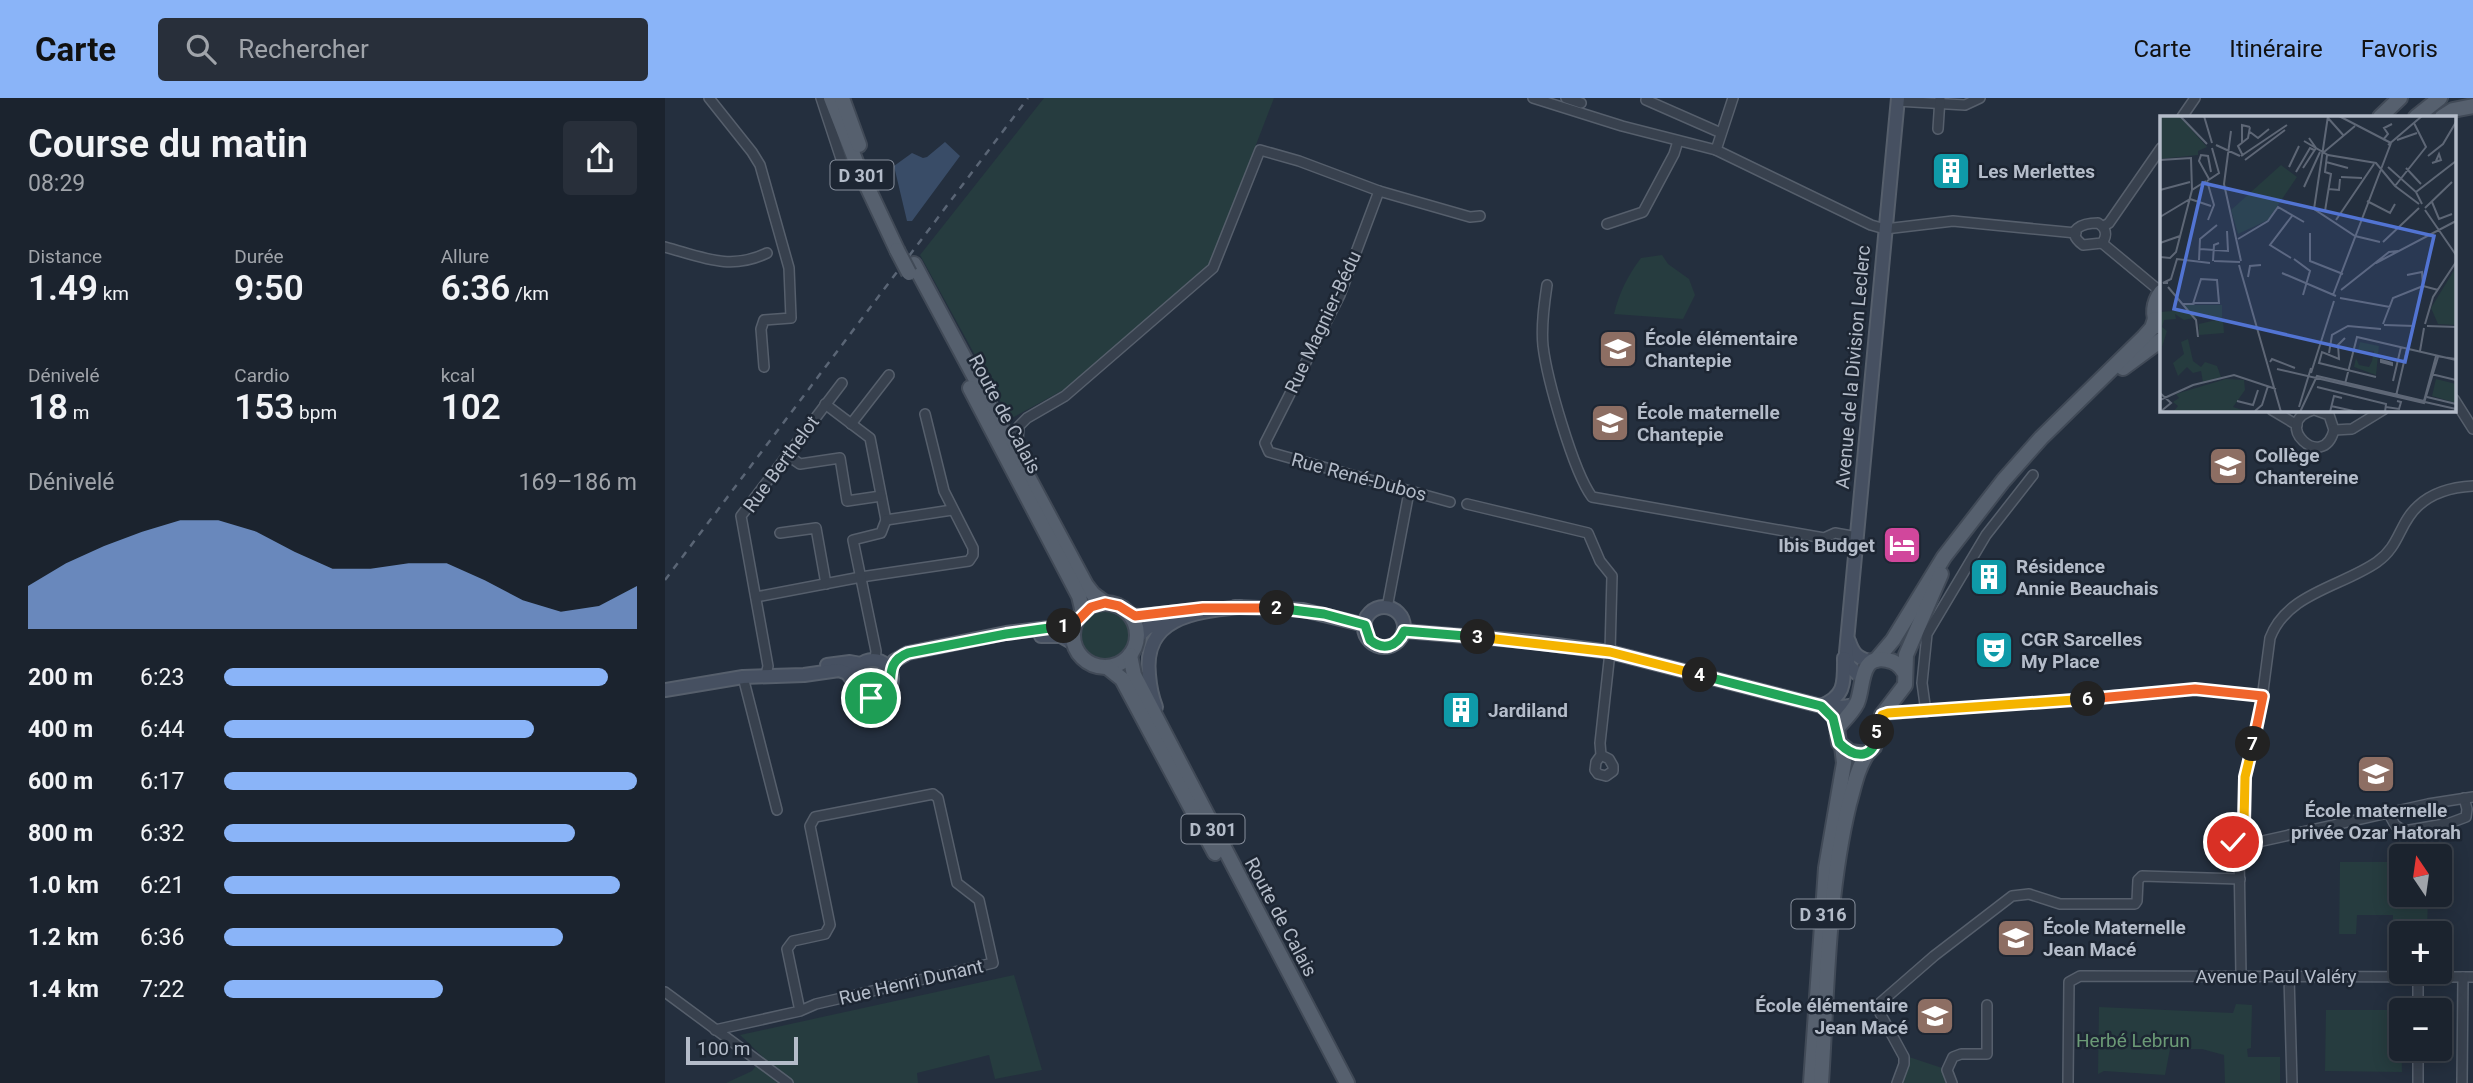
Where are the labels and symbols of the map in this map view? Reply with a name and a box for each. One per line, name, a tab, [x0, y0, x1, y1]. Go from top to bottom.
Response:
inset map	[2160, 116, 2455, 411]
building icon: Les Merlettes	[1930, 150, 1972, 192]
road number: D 301	[831, 160, 893, 190]
place label: Les Merlettes	[1978, 160, 2095, 183]
street label: Avenue de la Division Leclerc	[1831, 244, 1875, 490]
street label: Rue Magnier-Bédu	[1280, 247, 1366, 397]
place label: École élémentaire Chantepie	[1645, 327, 1798, 372]
school or university icon: École élémentaire Chantepie	[1597, 328, 1639, 370]
street label: Route de Calais	[964, 350, 1046, 478]
place label: École maternelle Chantepie	[1637, 401, 1780, 446]
school or university icon: École maternelle Chantepie	[1589, 402, 1631, 444]
street label: Rue Berthelot	[738, 411, 824, 517]
place label: Collège Chantereine	[2255, 444, 2359, 489]
school or university icon: Collège Chantereine	[2207, 445, 2249, 487]
street label: Rue René-Dubos	[1289, 448, 1429, 506]
hotel icon: Ibis Budget	[1881, 524, 1923, 566]
place label: Ibis Budget	[1778, 534, 1876, 557]
place label: Résidence Annie Beauchais	[2016, 555, 2159, 600]
building icon: Résidence Annie Beauchais	[1968, 556, 2010, 598]
pin: 2	[1259, 590, 1295, 626]
pin: 1	[1047, 608, 1081, 644]
pin: 3	[1461, 620, 1495, 654]
place label: CGR Sarcelles My Place	[2021, 628, 2142, 673]
theatre icon: CGR Sarcelles My Place	[1973, 629, 2015, 671]
pin: 4	[1683, 658, 1717, 692]
pin	[841, 668, 901, 728]
pin: 6	[2071, 682, 2105, 716]
building icon: Jardiland	[1440, 689, 1482, 731]
place label: Jardiland	[1488, 699, 1568, 722]
pin: 5	[1859, 714, 1895, 750]
pin: 7	[2235, 726, 2271, 762]
school or university icon: École maternelle privée Ozar Hatorah	[2355, 753, 2397, 795]
place label: École maternelle privée Ozar Hatorah	[2291, 799, 2461, 844]
pin	[2203, 812, 2263, 872]
road number: D 301	[1181, 814, 1245, 844]
north arrow	[2389, 844, 2452, 906]
street label: Route de Calais	[1240, 853, 1322, 981]
road number: D 316	[1791, 900, 1855, 928]
place label: École Maternelle Jean Macé	[2043, 916, 2186, 961]
school or university icon: École Maternelle Jean Macé	[1995, 917, 2037, 959]
street label: Rue Henri Dunant	[837, 954, 985, 1010]
street label: Avenue Paul Valéry	[2195, 965, 2357, 988]
place label: École élémentaire Jean Macé	[1755, 994, 1908, 1039]
school or university icon: École élémentaire Jean Macé	[1914, 995, 1956, 1037]
park label: Herbé Lebrun	[2076, 1029, 2190, 1052]
scale bar	[686, 1034, 798, 1066]

